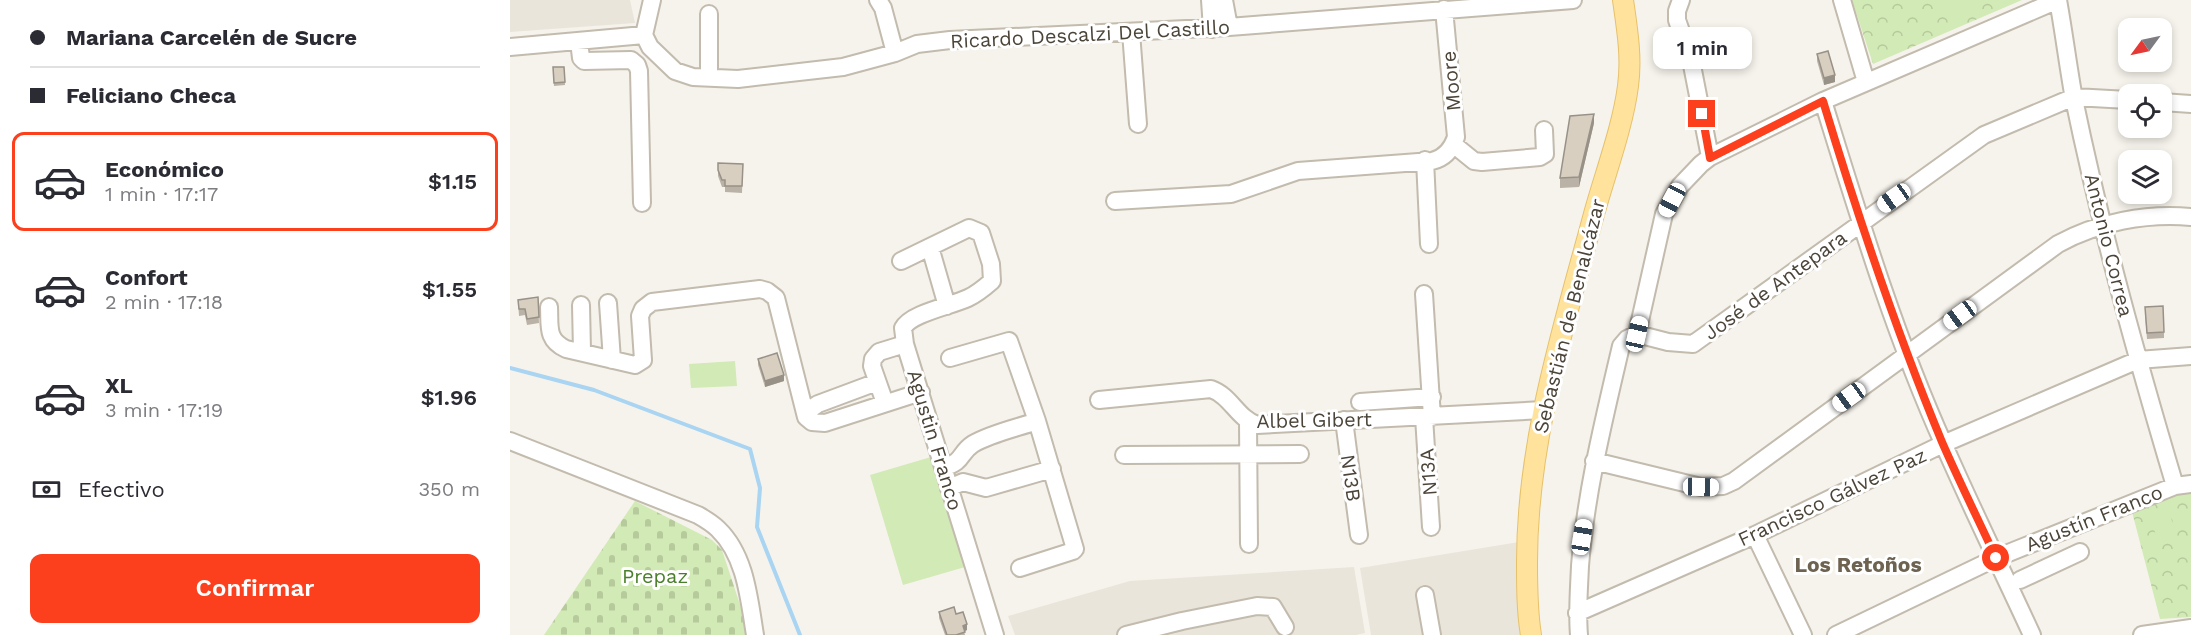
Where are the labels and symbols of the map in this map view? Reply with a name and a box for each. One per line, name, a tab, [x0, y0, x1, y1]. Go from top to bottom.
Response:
street label: Ricardo Descalzi Del Castillo	[950, 15, 1230, 53]
north arrow	[2118, 18, 2172, 72]
callout: 1 min	[1652, 27, 1752, 69]
street label: Moore	[1436, 50, 1466, 112]
route end	[1688, 100, 1715, 127]
street label: Antonio Correa	[2080, 171, 2138, 319]
car	[1656, 180, 1688, 220]
car	[1874, 180, 1914, 216]
street label: Sebastián de Benalcázar	[1528, 196, 1610, 436]
street label: José de Antepara	[1699, 225, 1851, 345]
car	[1940, 297, 1980, 333]
car	[1624, 314, 1650, 354]
street label: Agustin Franco	[902, 367, 968, 513]
car	[1829, 379, 1869, 415]
street label: Albel Gibert	[1256, 407, 1373, 433]
street label: Francisco Gálvez Paz	[1734, 443, 1930, 551]
street label: N13A	[1414, 448, 1442, 496]
street label: N13B	[1336, 453, 1366, 503]
car	[1683, 478, 1719, 496]
street label: Agustín Franco	[2022, 480, 2166, 556]
car	[1570, 518, 1594, 556]
route start	[1982, 544, 2009, 571]
district label: Los Retoños	[1794, 552, 1922, 577]
park label: Prepaz	[622, 564, 688, 588]

